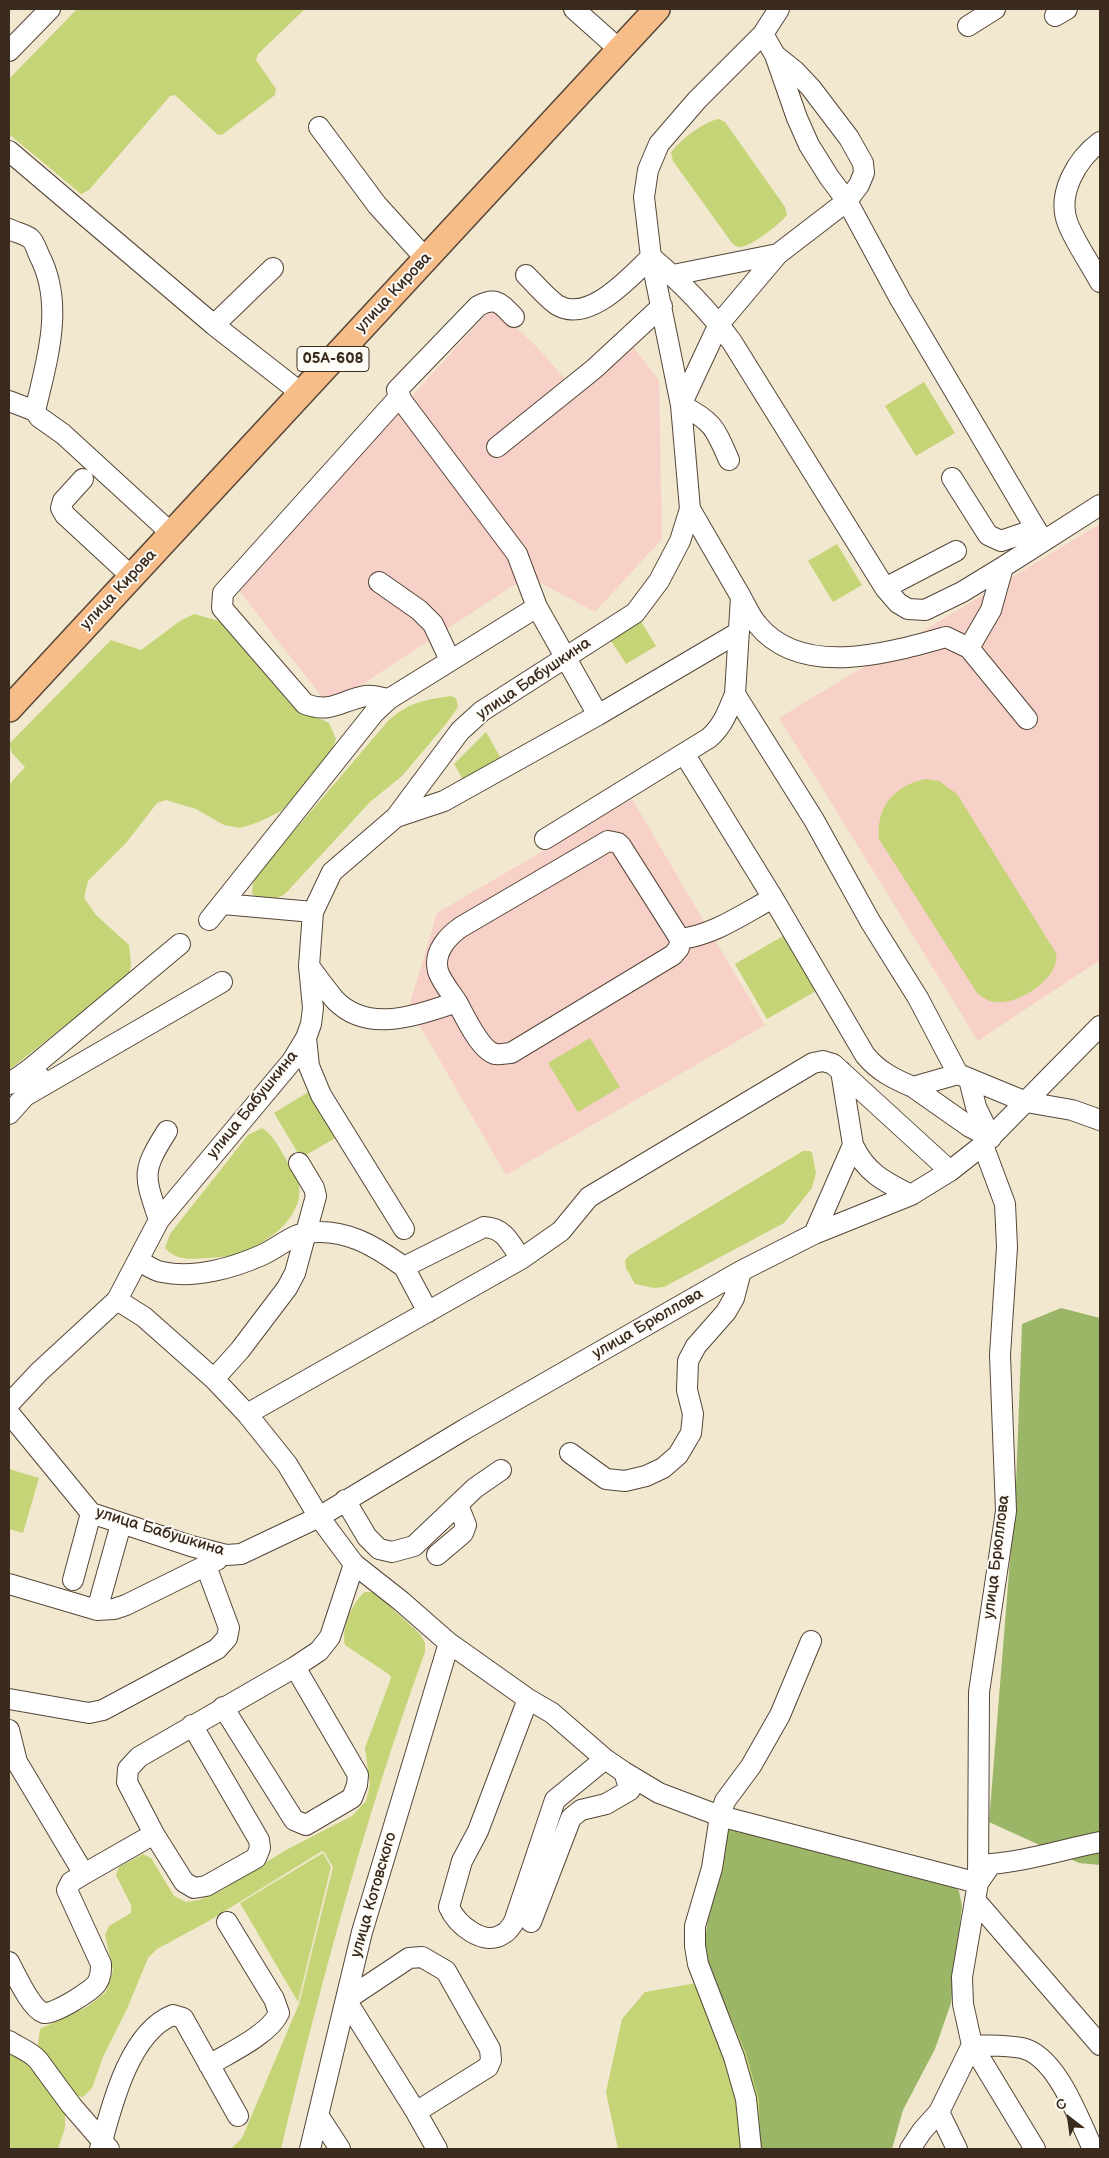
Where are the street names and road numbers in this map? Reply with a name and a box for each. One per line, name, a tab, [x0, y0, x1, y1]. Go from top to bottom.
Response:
street label: улица Кирова	[352, 249, 436, 337]
road number: 05А-608	[297, 346, 369, 372]
street label: улица Кирова	[77, 546, 161, 634]
street label: улица Бабушкина	[473, 634, 595, 724]
street label: улица Бабушкина	[204, 1047, 302, 1163]
street label: улица Брюллова	[589, 1284, 707, 1364]
street label: улица Брюллова	[980, 1494, 1014, 1620]
street label: улица Бабушкина	[93, 1503, 227, 1561]
street label: улица Котовского	[347, 1830, 401, 1960]

